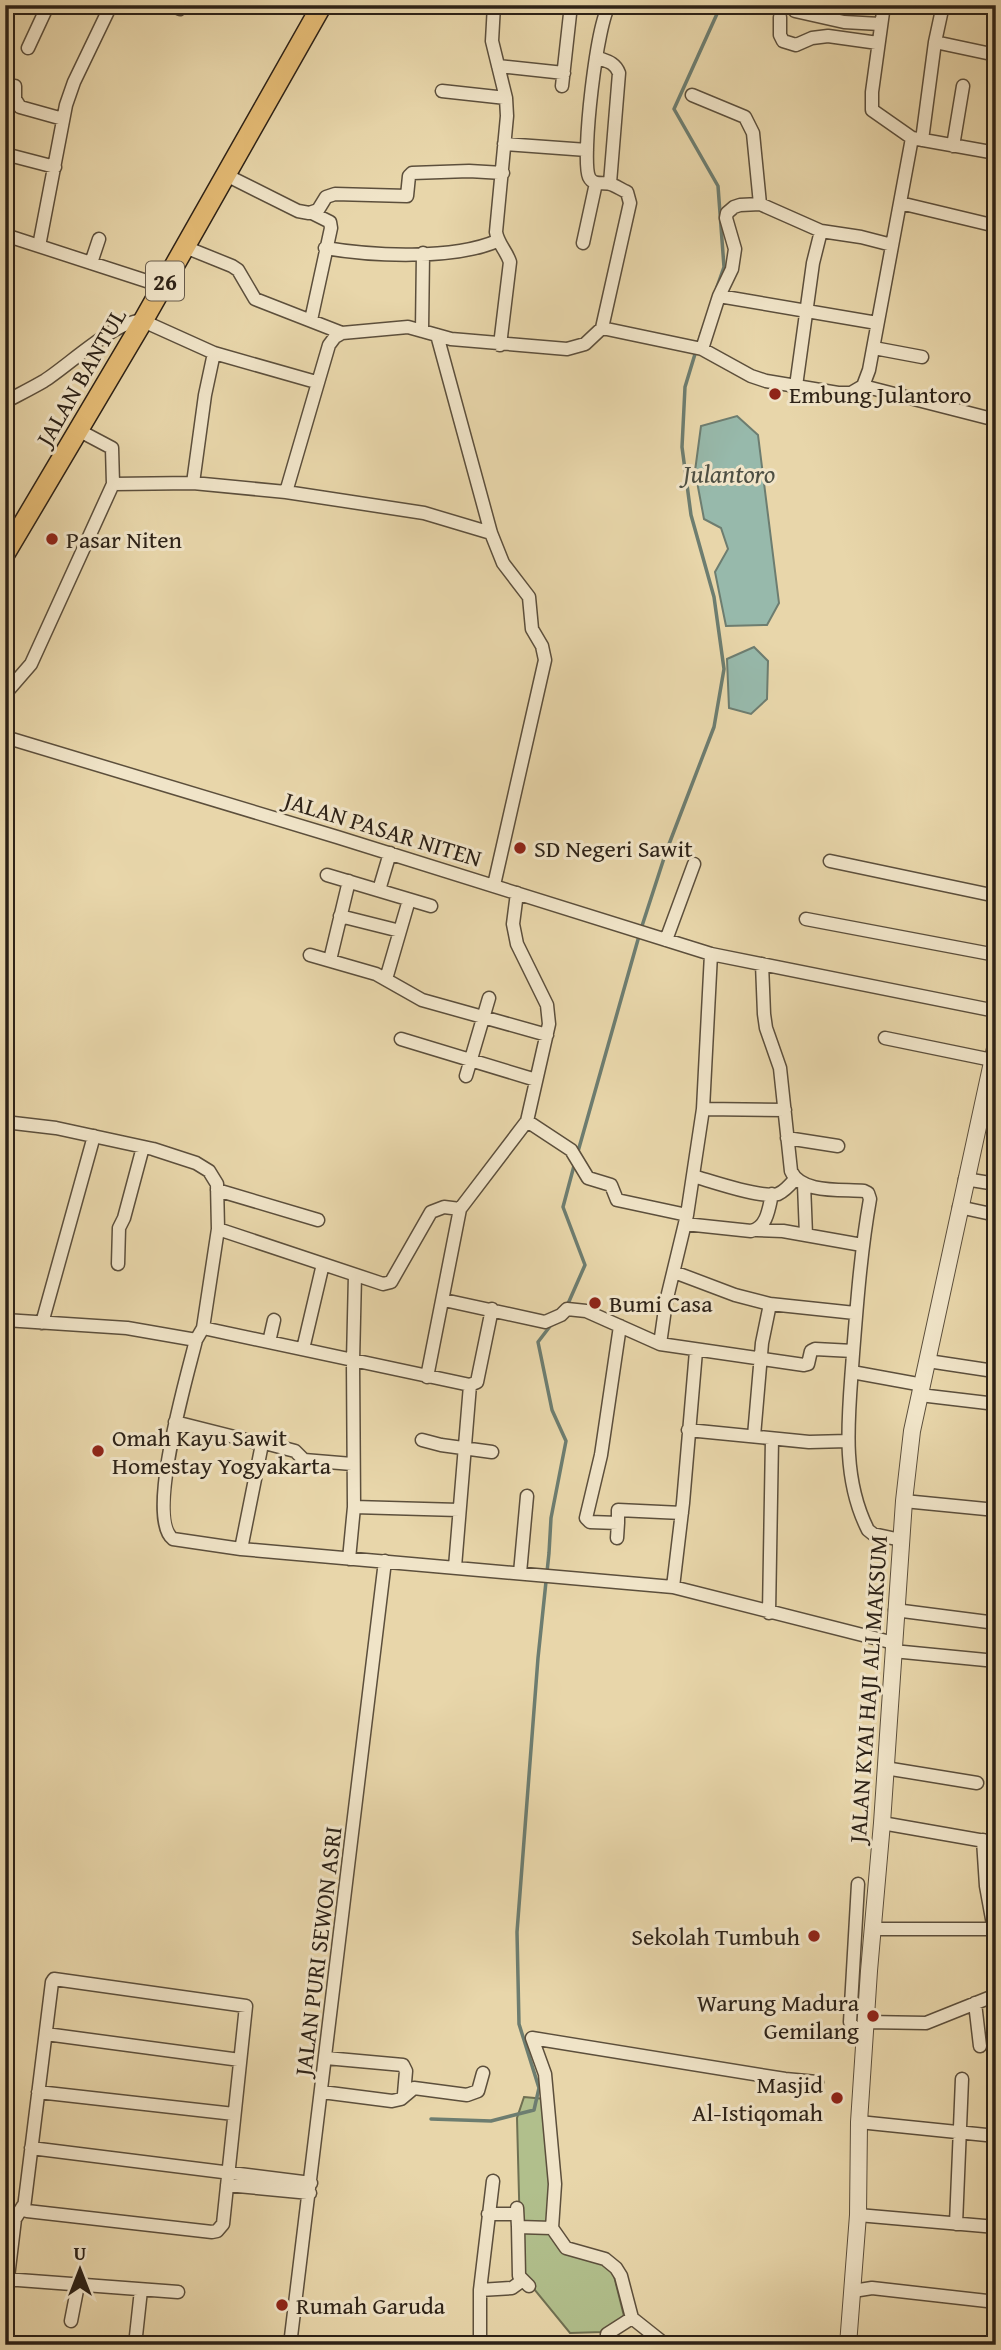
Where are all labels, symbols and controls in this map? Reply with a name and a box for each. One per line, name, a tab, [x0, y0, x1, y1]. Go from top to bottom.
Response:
road number: 26	[146, 262, 184, 300]
street label: JALAN BANTUL	[26, 301, 135, 455]
place label: Embung Julantoro	[789, 377, 971, 412]
marker: Embung Julantoro	[767, 386, 783, 402]
water label: Julantoro	[679, 454, 775, 493]
place label: Pasar Niten	[66, 522, 182, 557]
marker: Pasar Niten	[44, 531, 60, 547]
street label: JALAN PASAR NITEN	[277, 781, 486, 876]
place label: SD Negeri Sawit	[534, 831, 693, 866]
marker: SD Negeri Sawit	[512, 840, 528, 856]
place label: Bumi Casa	[609, 1286, 713, 1321]
marker: Bumi Casa	[587, 1295, 603, 1311]
place label: Omah Kayu Sawit Homestay Yogyakarta	[112, 1420, 332, 1483]
marker: Omah Kayu Sawit Homestay Yogyakarta	[90, 1443, 106, 1459]
street label: JALAN KYAI HAJI ALI MAKSUM	[840, 1534, 896, 1847]
street label: JALAN PURI SEWON ASRI	[285, 1824, 351, 2081]
place label: Sekolah Tumbuh	[631, 1919, 801, 1954]
marker: Sekolah Tumbuh	[806, 1928, 822, 1944]
place label: Warung Madura Gemilang	[697, 1985, 860, 2048]
marker: Warung Madura Gemilang	[865, 2008, 881, 2024]
place label: Masjid Al-Istiqomah	[692, 2067, 824, 2130]
marker: Masjid Al-Istiqomah	[829, 2090, 845, 2106]
north arrow	[46, 2234, 116, 2304]
text: U	[74, 2239, 87, 2267]
place label: Rumah Garuda	[296, 2288, 446, 2323]
marker: Rumah Garuda	[274, 2297, 290, 2313]

